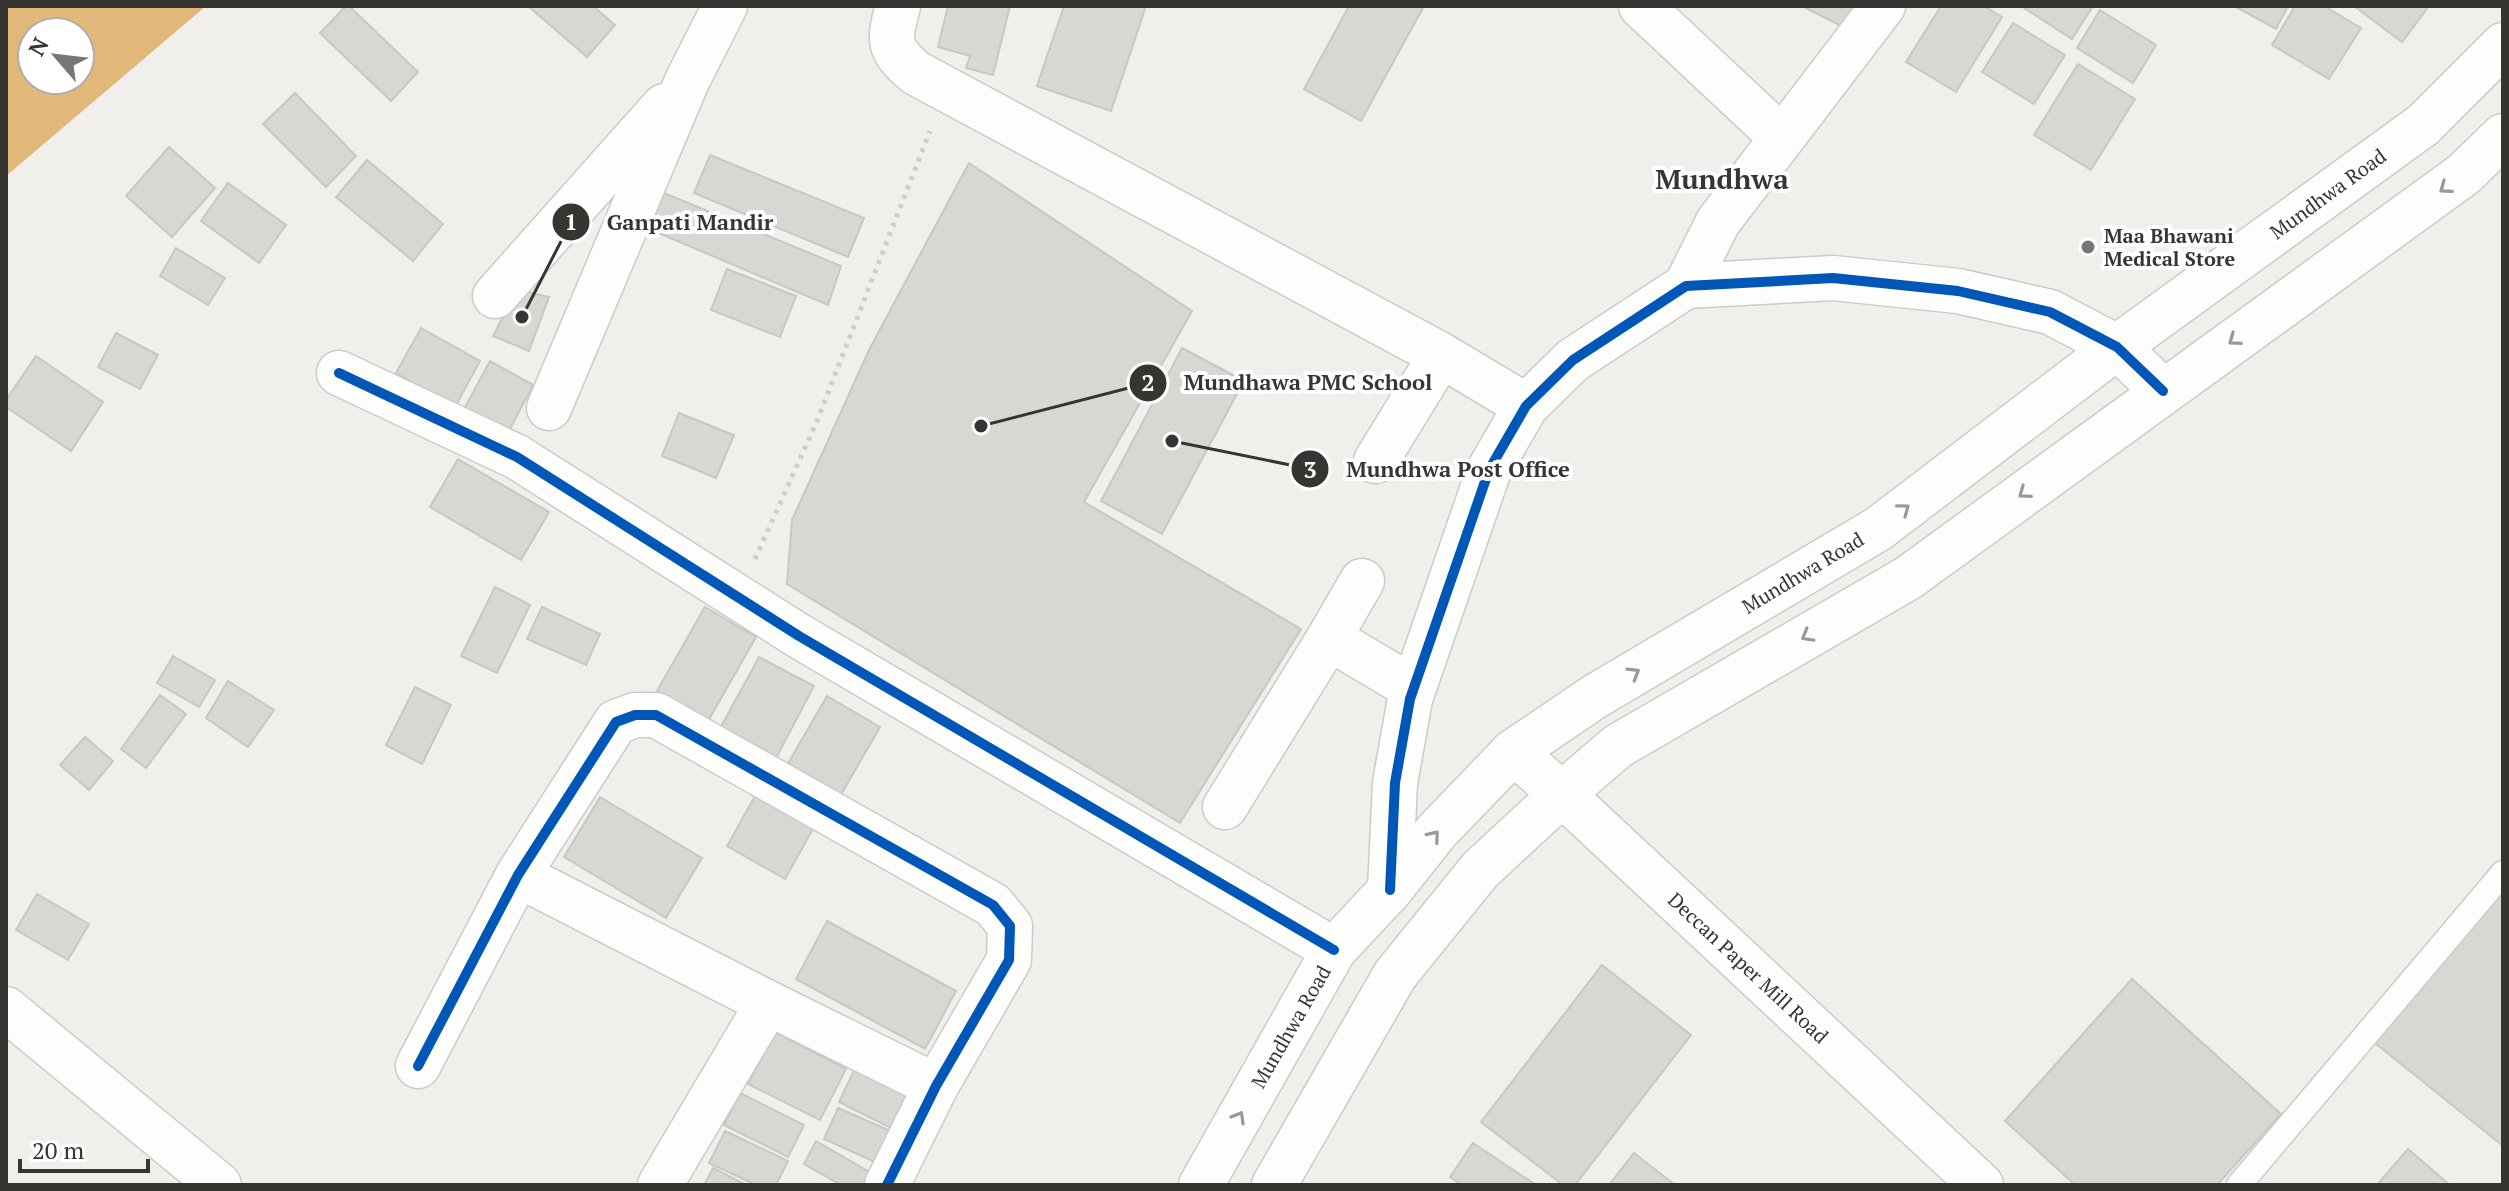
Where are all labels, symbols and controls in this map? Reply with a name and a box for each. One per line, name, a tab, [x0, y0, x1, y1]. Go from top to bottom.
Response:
north arrow	[16, 16, 96, 96]
text: N	[21, 32, 55, 61]
street label: Mundhwa Road	[2264, 142, 2391, 245]
district label: Mundhwa	[1655, 160, 1789, 197]
one-way arrow	[2439, 178, 2454, 193]
callout: Ganpati Mandir	[551, 199, 789, 245]
text: 1	[564, 205, 578, 237]
text: Ganpati Mandir	[607, 207, 774, 236]
place label: Maa Bhawani Medical Store	[2104, 222, 2235, 272]
marker: Maa Bhawani Medical Store	[2079, 238, 2097, 256]
one-way arrow	[2228, 330, 2243, 345]
callout: Mundhawa PMC School	[1128, 360, 1449, 406]
text: 2	[1141, 366, 1155, 398]
text: Mundhawa PMC School	[1184, 367, 1432, 396]
callout: Mundhwa Post Office	[1290, 446, 1586, 492]
text: 3	[1303, 453, 1317, 485]
text: Mundhwa Post Office	[1346, 454, 1570, 483]
one-way arrow	[2018, 483, 2033, 498]
one-way arrow	[1895, 504, 1910, 518]
street label: Mundhwa Road	[1737, 526, 1869, 620]
one-way arrow	[1802, 626, 1816, 642]
one-way arrow	[1625, 668, 1640, 683]
one-way arrow	[1424, 830, 1439, 845]
street label: Deccan Paper Mill Road	[1662, 886, 1834, 1049]
street label: Mundhwa Road	[1244, 960, 1337, 1093]
one-way arrow	[1229, 1111, 1245, 1126]
scale bar	[20, 1123, 148, 1173]
text: 20 m	[32, 1134, 84, 1166]

